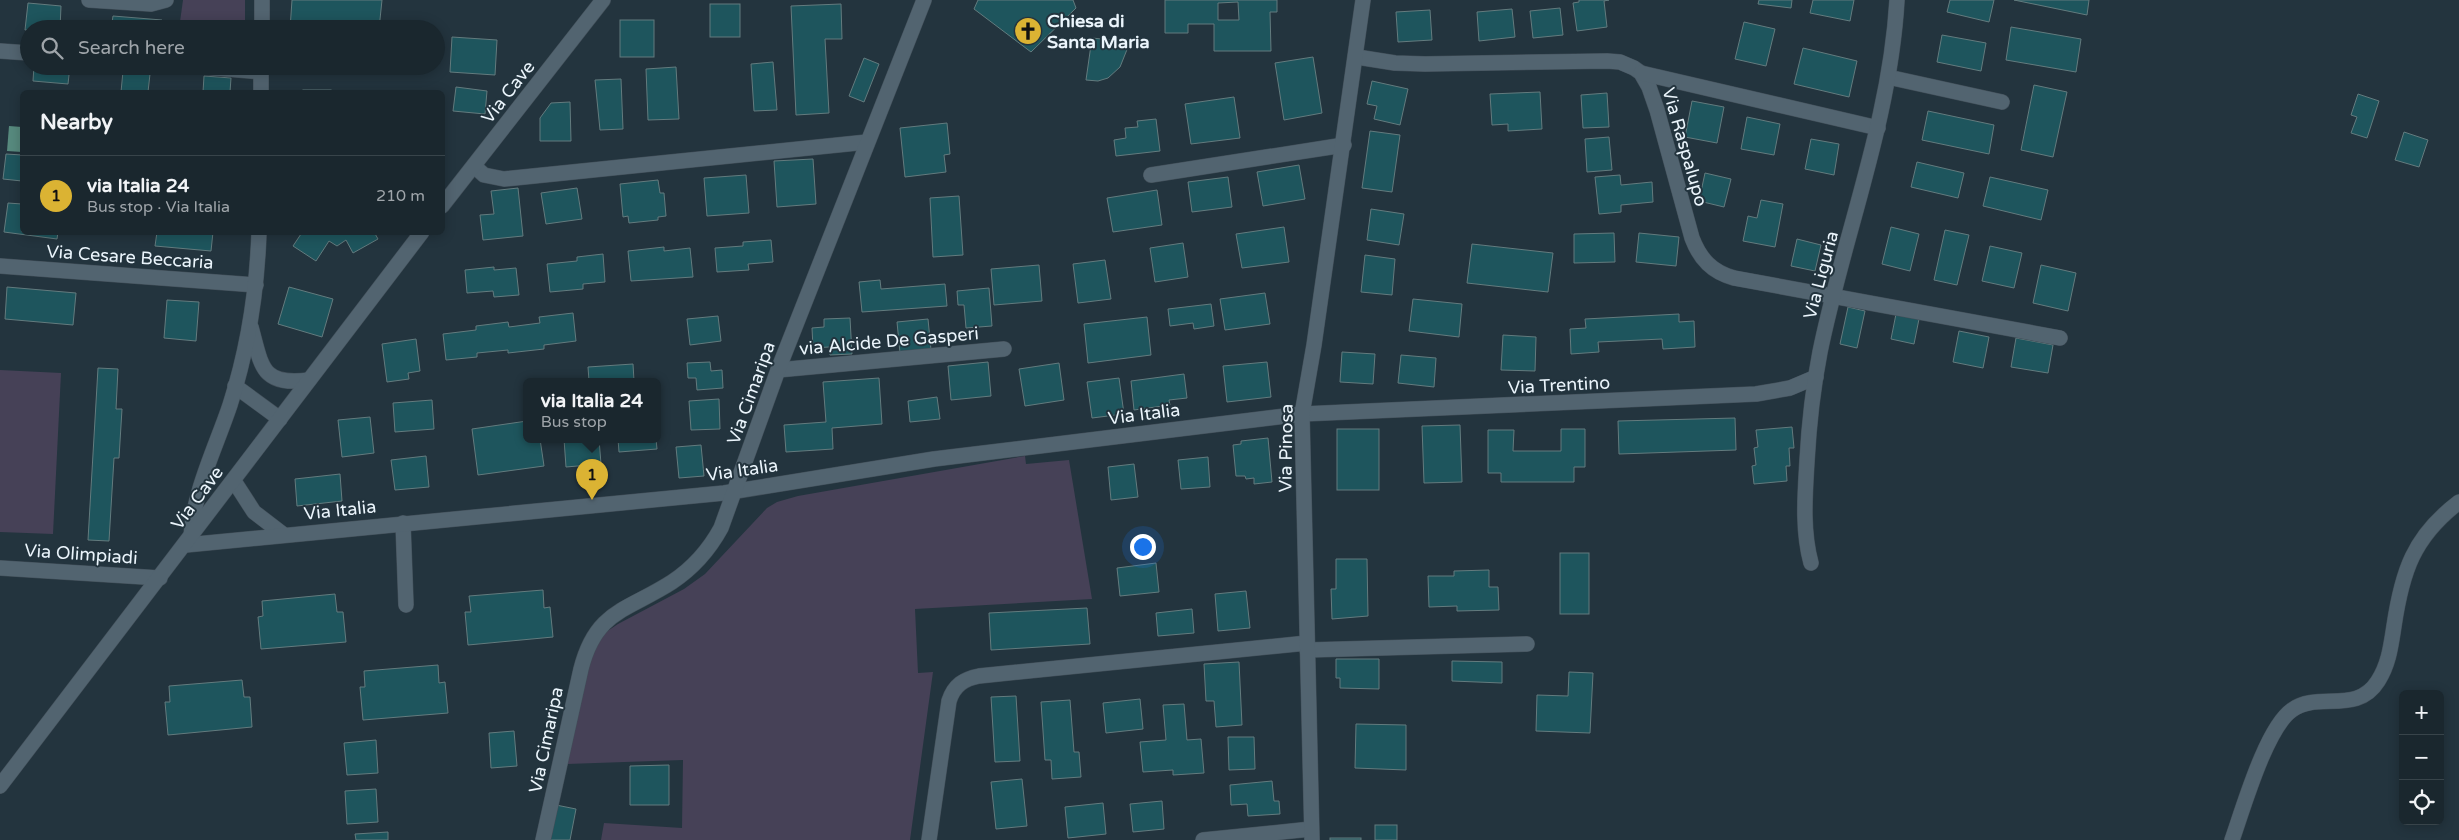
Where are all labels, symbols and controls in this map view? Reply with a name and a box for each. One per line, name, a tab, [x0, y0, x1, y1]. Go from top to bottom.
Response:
place label: Chiesa di Santa Maria	[1047, 10, 1150, 53]
church icon: Chiesa di Santa Maria	[1013, 16, 1043, 46]
search box	[20, 20, 445, 75]
icon: search	[38, 34, 66, 62]
text: Search here	[78, 37, 185, 59]
street label: Via Cave	[477, 56, 539, 128]
street label: Via Raspalupo	[1658, 85, 1712, 209]
text: Nearby	[40, 110, 113, 135]
text: via Italia 24	[87, 175, 190, 197]
text: 1	[51, 186, 61, 206]
text: 210 m	[376, 186, 425, 206]
text: Bus stop · Via Italia	[87, 197, 230, 217]
street label: Via Liguria	[1799, 229, 1843, 321]
street label: Via Cesare Beccaria	[46, 240, 214, 274]
street label: via Alcide De Gasperi	[798, 322, 980, 360]
street label: Via Cimaripa	[722, 338, 780, 448]
street label: Via Trentino	[1507, 371, 1611, 399]
popup	[523, 378, 661, 443]
text: via Italia 24	[541, 390, 643, 412]
street label: Via Italia	[1107, 399, 1181, 429]
street label: Via Pinosa	[1274, 403, 1298, 493]
text: Bus stop	[541, 412, 607, 432]
street label: Via Italia	[705, 454, 779, 486]
pin: 1	[576, 459, 608, 500]
street label: Via Cave	[166, 462, 228, 534]
street label: Via Italia	[303, 495, 377, 525]
your location	[1130, 534, 1156, 560]
street label: Via Olimpiadi	[24, 539, 138, 569]
street label: Via Cimaripa	[524, 685, 568, 795]
map controls	[2399, 690, 2444, 825]
button: +	[2399, 690, 2444, 735]
button: −	[2399, 735, 2444, 780]
button: locate	[2399, 780, 2444, 825]

